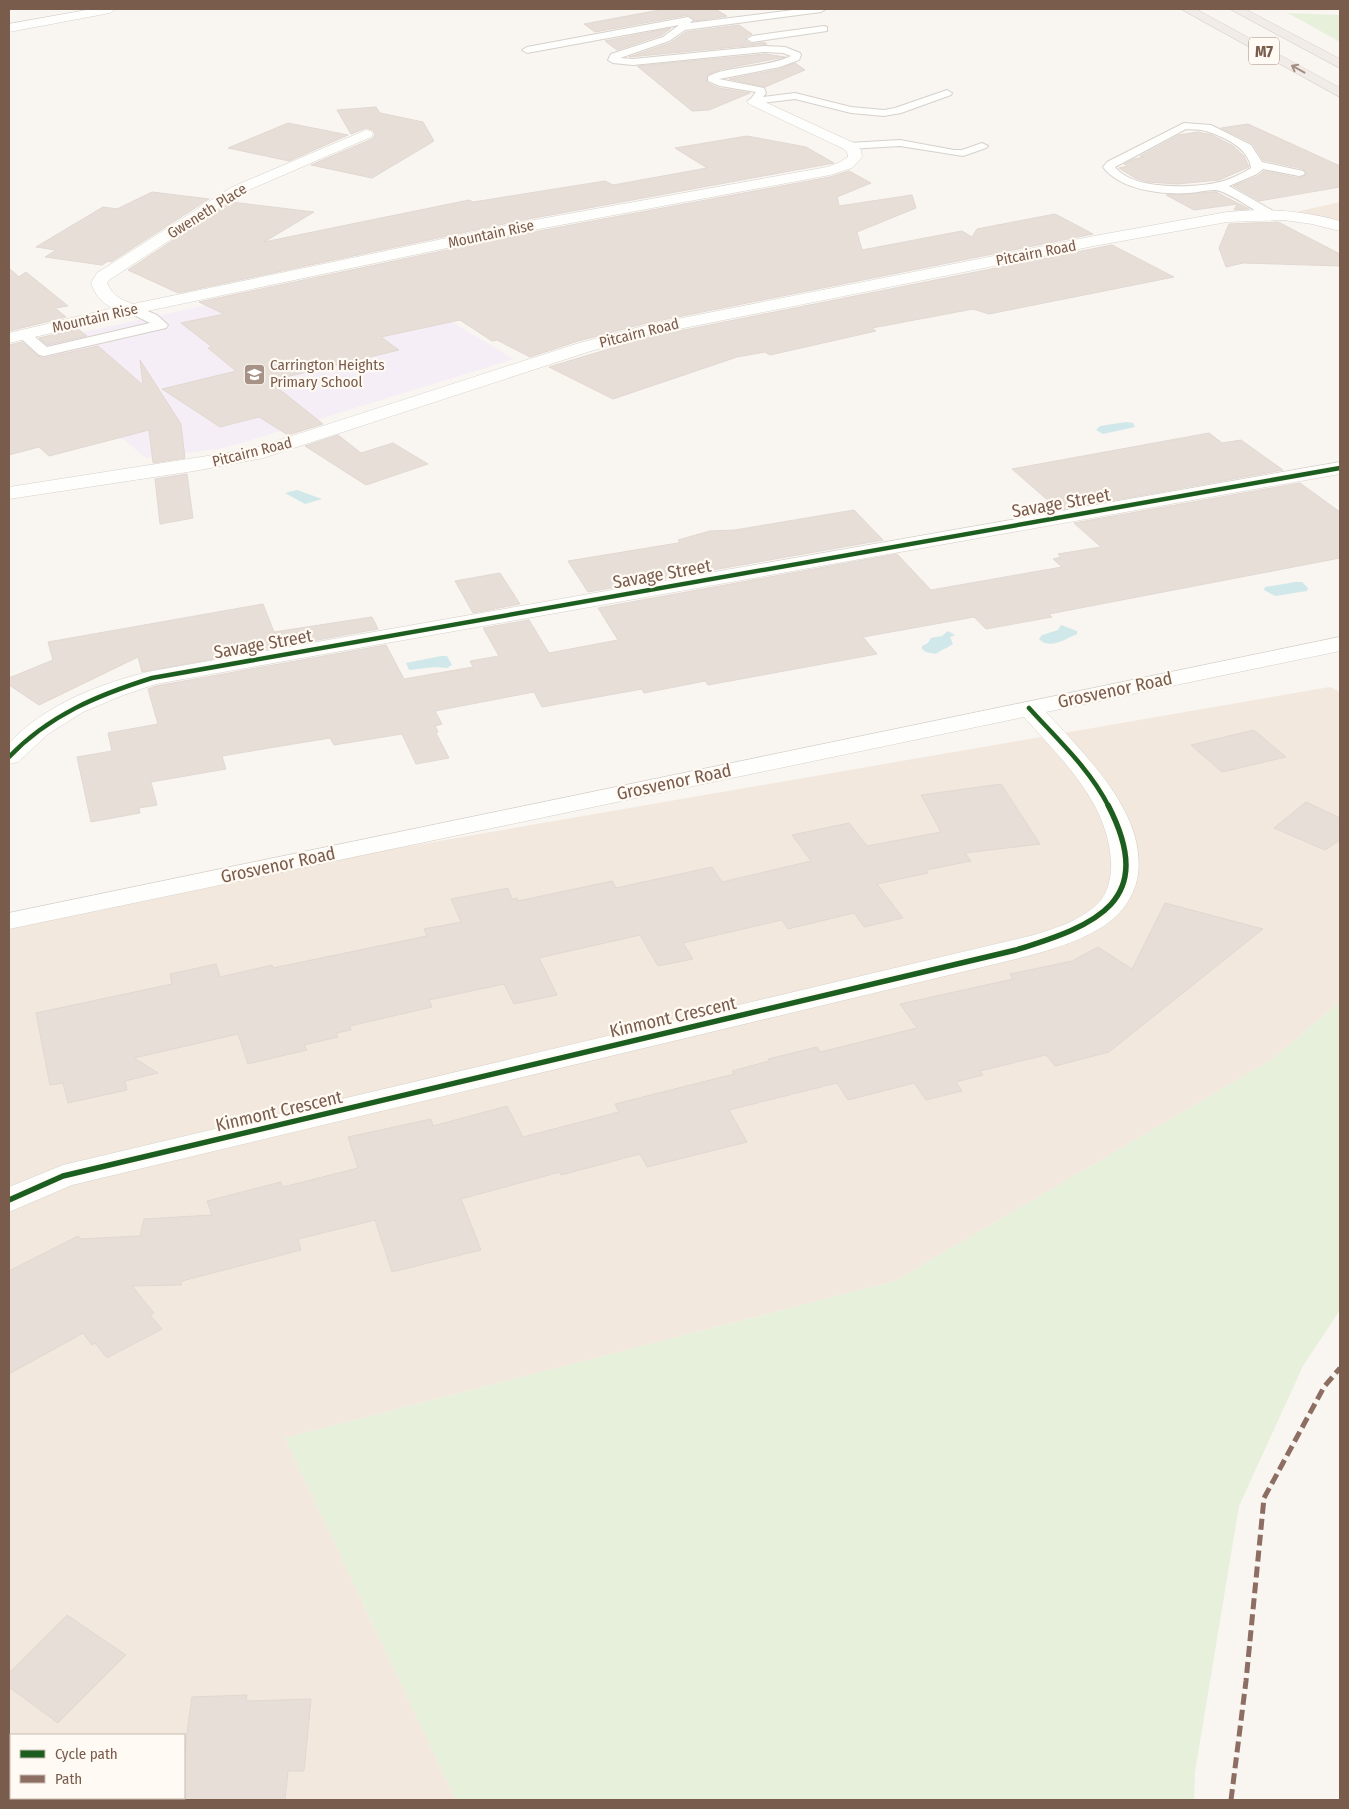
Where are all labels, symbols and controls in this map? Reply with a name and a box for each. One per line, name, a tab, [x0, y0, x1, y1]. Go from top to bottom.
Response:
road number: M7	[1249, 37, 1279, 64]
one-way arrow	[1290, 64, 1305, 74]
street label: Gweneth Place	[164, 180, 250, 242]
street label: Mountain Rise	[446, 216, 536, 252]
street label: Pitcairn Road	[994, 236, 1078, 270]
street label: Mountain Rise	[50, 299, 140, 337]
street label: Pitcairn Road	[597, 314, 681, 352]
place label: Carrington Heights Primary School	[270, 356, 385, 391]
school or university icon: Carrington Heights Primary School	[242, 362, 266, 386]
street label: Pitcairn Road	[210, 433, 294, 471]
street label: Savage Street	[1010, 484, 1112, 522]
street label: Savage Street	[611, 555, 713, 593]
street label: Savage Street	[212, 625, 314, 663]
street label: Grosvenor Road	[1056, 667, 1174, 713]
street label: Grosvenor Road	[615, 759, 733, 805]
street label: Grosvenor Road	[219, 842, 337, 888]
street label: Kinmont Crescent	[608, 992, 739, 1042]
street label: Kinmont Crescent	[214, 1086, 345, 1136]
legend	[10, 1734, 185, 1799]
text: Cycle path	[55, 1745, 118, 1763]
text: Path	[55, 1770, 82, 1788]

